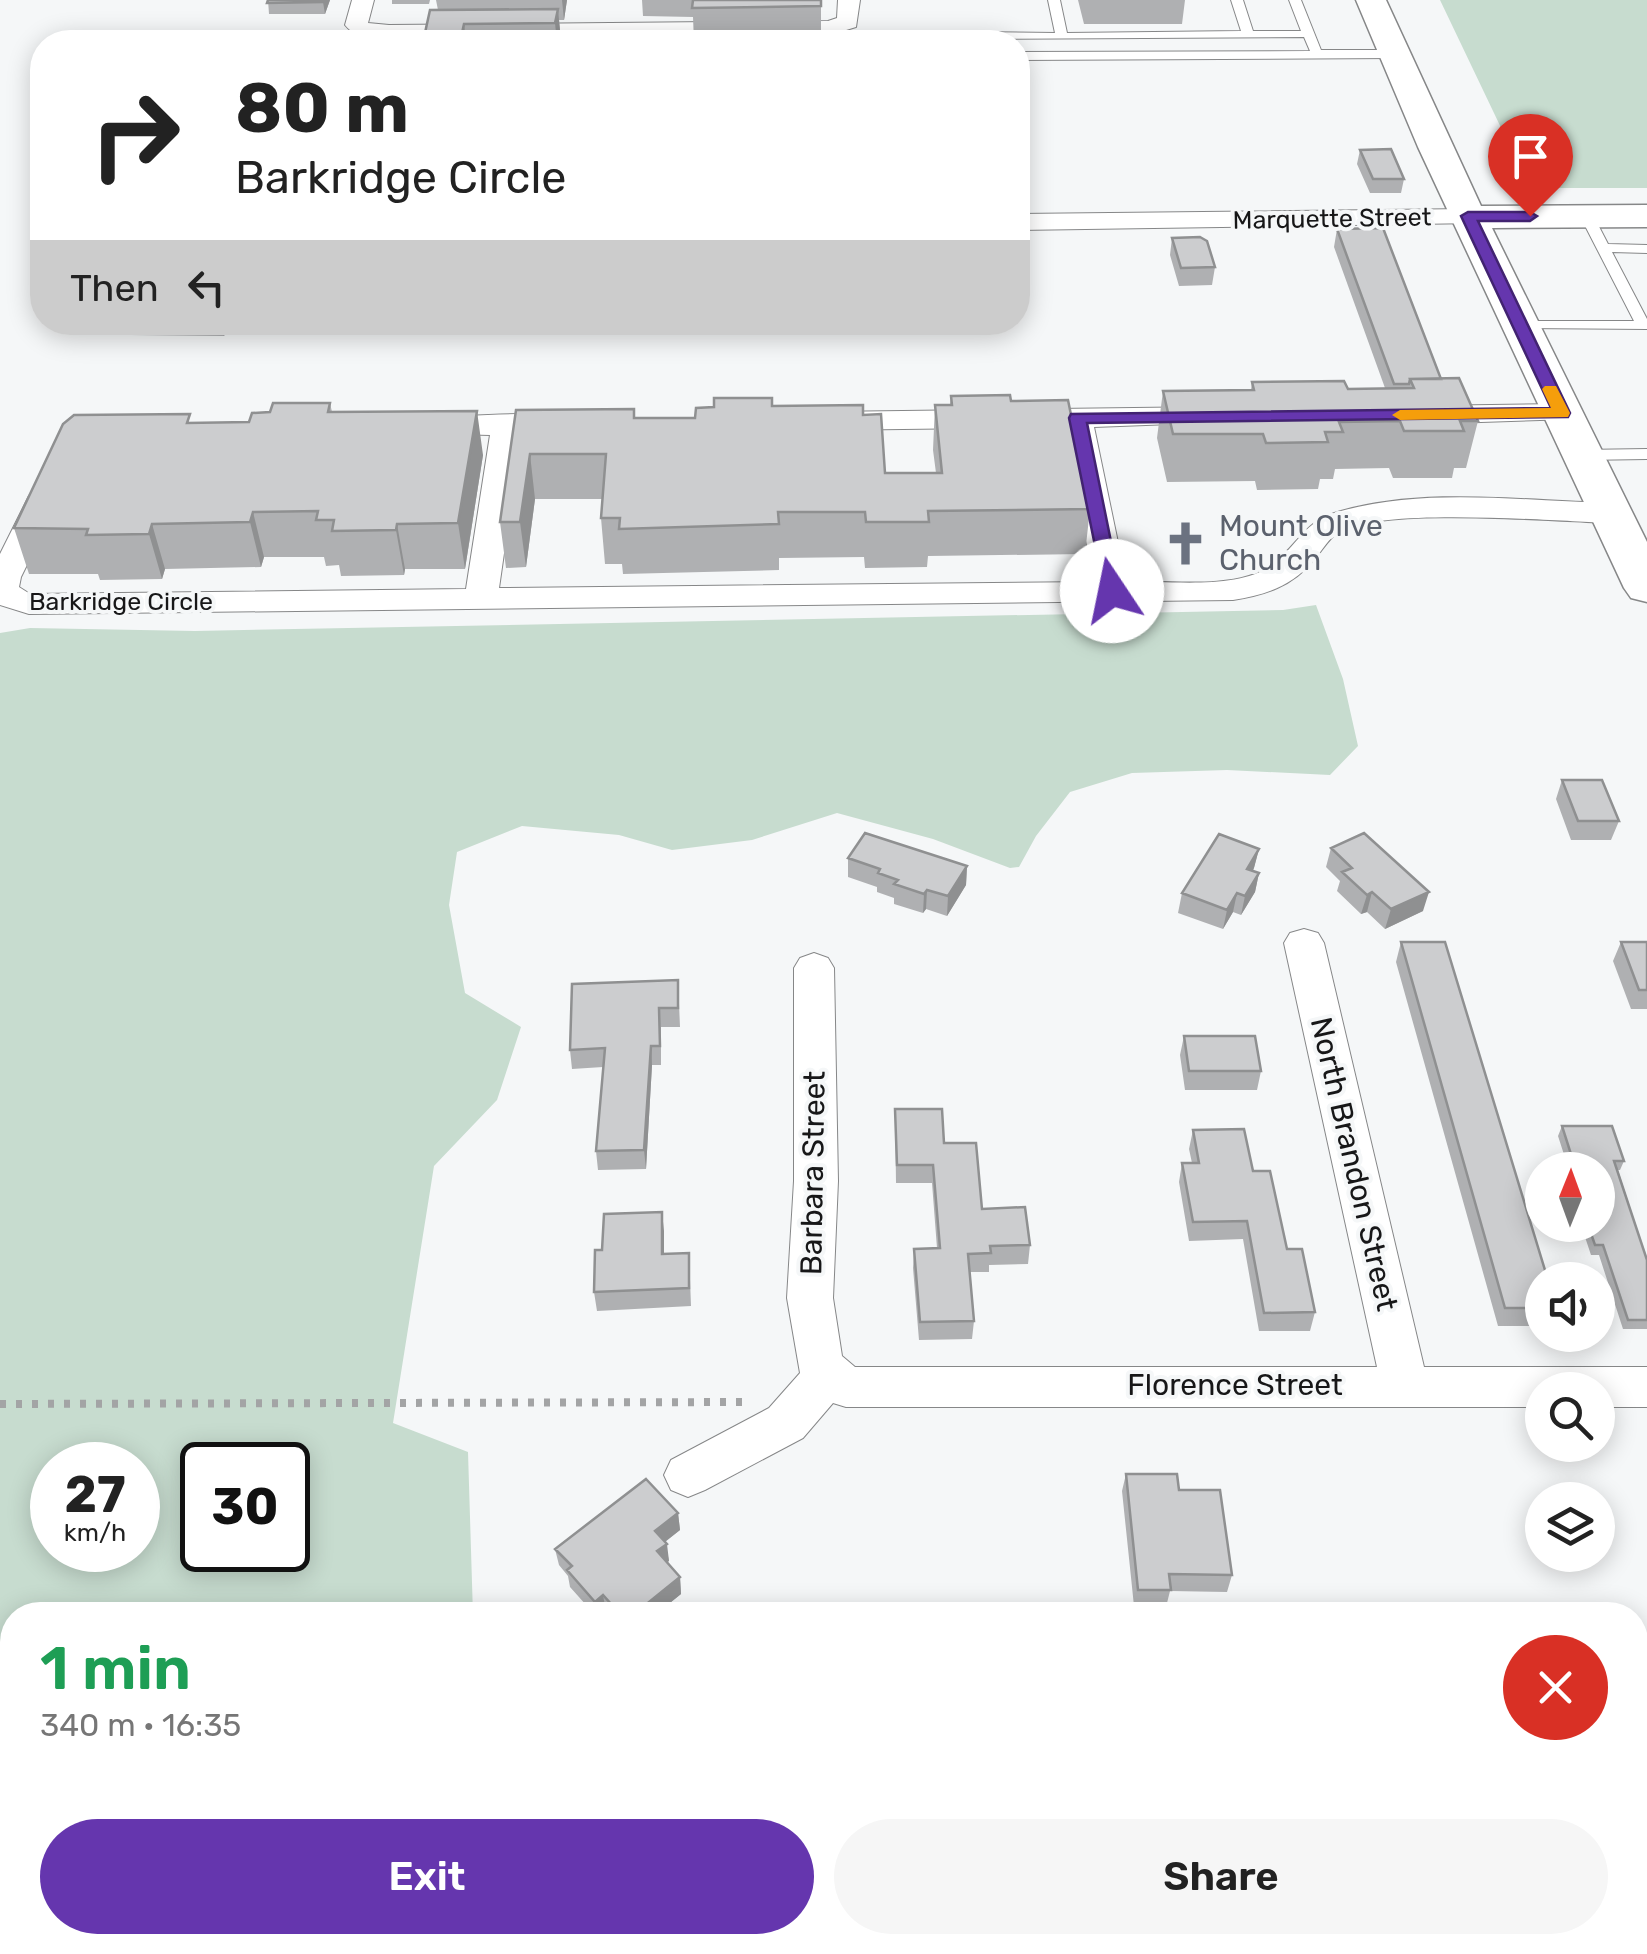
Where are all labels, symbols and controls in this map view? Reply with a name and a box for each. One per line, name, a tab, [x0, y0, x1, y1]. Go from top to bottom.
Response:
text: 80 m	[235, 67, 409, 150]
icon: right	[70, 70, 200, 200]
pin	[1488, 114, 1573, 217]
icon: arrive	[1503, 129, 1558, 184]
text: Barkridge Circle	[235, 151, 567, 204]
street label: Marquette Street	[1232, 202, 1432, 235]
icon: left	[179, 260, 234, 315]
text: Then	[70, 265, 159, 311]
place label: Mount Olive Church	[1219, 508, 1383, 578]
church icon: Mount Olive Church	[1162, 519, 1210, 567]
position arrow	[1060, 539, 1164, 643]
street label: Barkridge Circle	[29, 587, 213, 616]
street label: North Brandon Street	[1303, 1014, 1405, 1315]
street label: Barbara Street	[793, 1070, 833, 1275]
north arrow	[1525, 1152, 1615, 1242]
map controls	[1525, 1152, 1615, 1572]
button: sound	[1525, 1262, 1615, 1352]
street label: Florence Street	[1127, 1367, 1343, 1403]
button: search	[1525, 1372, 1615, 1462]
speed limit sign: 30	[180, 1442, 310, 1572]
text: 27	[64, 1465, 126, 1525]
button: layers	[1525, 1482, 1615, 1572]
text: km/h	[64, 1518, 126, 1547]
text: 1 min	[40, 1633, 191, 1704]
button: close	[1503, 1635, 1608, 1740]
text: 340 m · 16:35	[40, 1706, 241, 1744]
button: Exit	[40, 1819, 814, 1934]
button: Share	[834, 1819, 1608, 1934]

